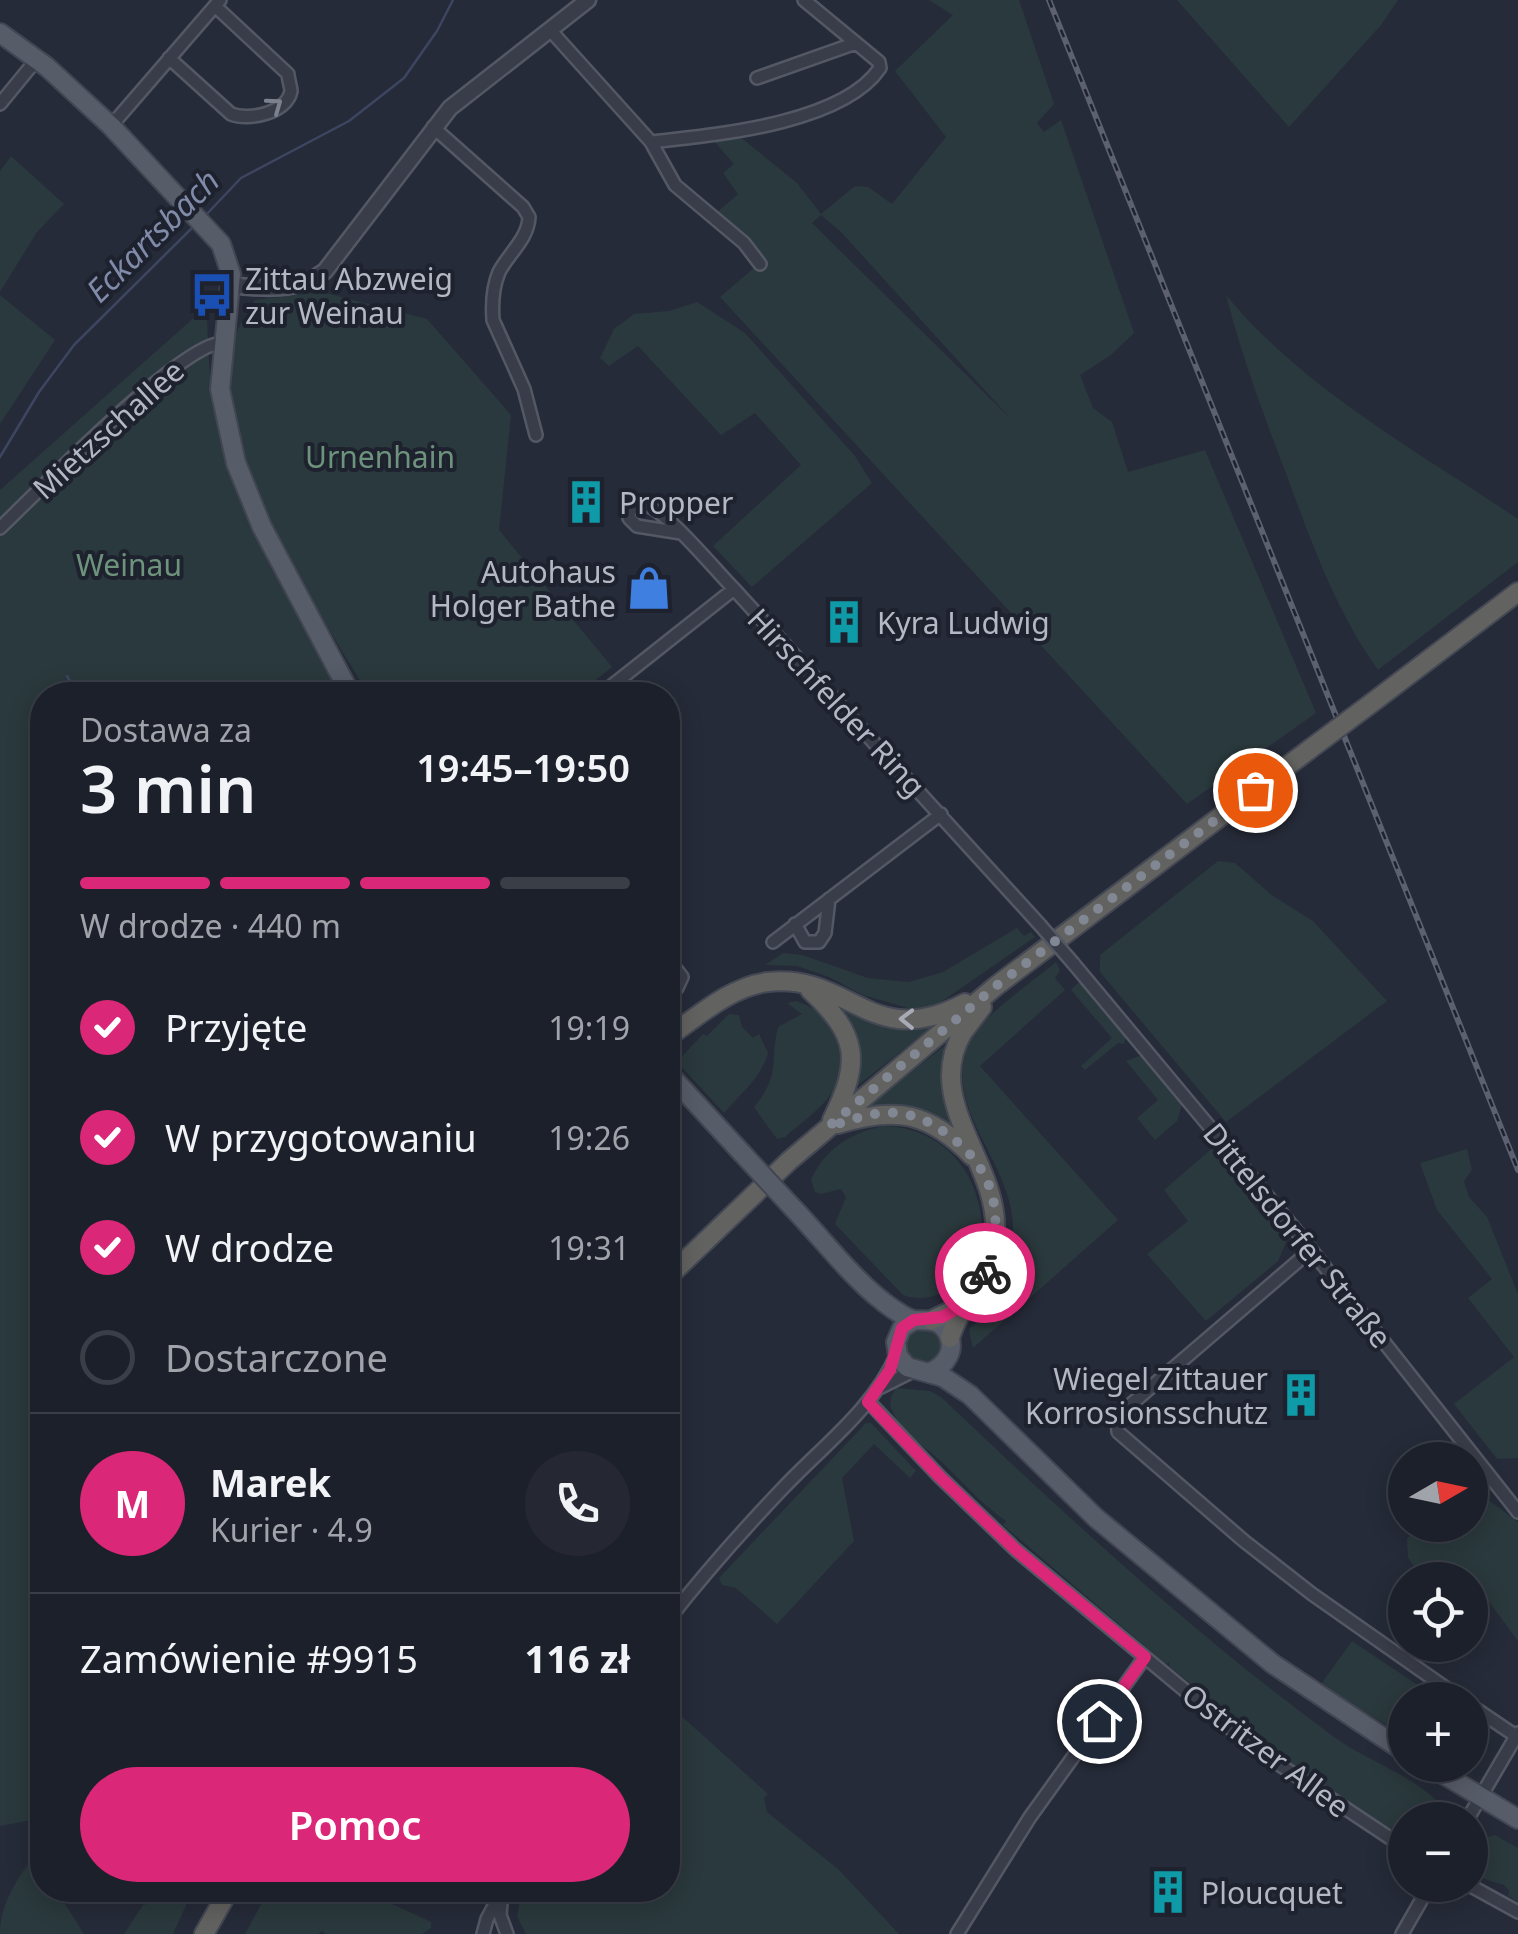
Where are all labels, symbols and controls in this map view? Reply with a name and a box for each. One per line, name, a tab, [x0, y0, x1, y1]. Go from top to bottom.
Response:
one-way arrow	[264, 99, 283, 117]
water label: Eckartsbach	[76, 159, 228, 311]
place label: Zittau Abzweig zur Weinau	[245, 258, 453, 333]
bus stop icon: Zittau Abzweig zur Weinau	[188, 271, 236, 319]
street label: Mietzschallee	[24, 350, 192, 508]
park label: Urnenhain	[305, 436, 455, 477]
building icon: Propper	[562, 478, 610, 526]
place label: Propper	[619, 482, 733, 523]
park label: Weinau	[76, 544, 182, 585]
place label: Autohaus Holger Bathe	[430, 551, 616, 626]
shop icon: Autohaus Holger Bathe	[625, 564, 673, 612]
building icon: Kyra Ludwig	[820, 598, 868, 646]
street label: Hirschfelder Ring	[739, 599, 935, 805]
place label: Kyra Ludwig	[877, 602, 1050, 643]
text: Dostawa za	[80, 708, 252, 751]
text: 19:45–19:50	[416, 741, 630, 793]
text: 3 min	[80, 744, 256, 832]
pin	[1213, 748, 1298, 833]
icon: bag	[1228, 763, 1283, 818]
text: W drodze · 440 m	[80, 904, 341, 947]
icon: check	[80, 1000, 135, 1055]
text: Przyjęte	[165, 1001, 307, 1053]
text: 19:19	[548, 1006, 630, 1049]
one-way arrow	[898, 1008, 914, 1030]
icon: check	[80, 1110, 135, 1165]
text: W przygotowaniu	[165, 1111, 477, 1163]
street label: Dittelsdorfer Straße	[1194, 1114, 1402, 1356]
text: 19:26	[548, 1116, 630, 1159]
icon: check	[80, 1220, 135, 1275]
text: W drodze	[165, 1221, 334, 1273]
courier	[935, 1223, 1035, 1323]
text: 19:31	[548, 1226, 630, 1269]
icon: bike	[958, 1246, 1013, 1301]
text: Dostarczone	[165, 1331, 388, 1383]
place label: Wiegel Zittauer Korrosionsschutz	[1025, 1358, 1268, 1433]
building icon: Wiegel Zittauer Korrosionsschutz	[1277, 1371, 1325, 1419]
north arrow	[1388, 1442, 1488, 1542]
map controls	[1388, 1442, 1488, 1902]
button: phone	[525, 1451, 630, 1556]
text: Marek	[210, 1456, 331, 1508]
text: M	[115, 1477, 150, 1529]
text: Kurier · 4.9	[210, 1508, 373, 1551]
button: locate	[1388, 1562, 1488, 1662]
text: Zamówienie #9915	[80, 1632, 418, 1684]
text: 116 zł	[525, 1632, 630, 1684]
street label: Ostritzer Allee	[1174, 1674, 1358, 1826]
pin	[1057, 1679, 1142, 1764]
button: +	[1388, 1682, 1488, 1782]
icon: home	[1072, 1694, 1127, 1749]
button: Pomoc	[80, 1767, 630, 1882]
button: −	[1388, 1802, 1488, 1902]
building icon: Ploucquet	[1144, 1868, 1192, 1916]
place label: Ploucquet	[1201, 1872, 1343, 1913]

